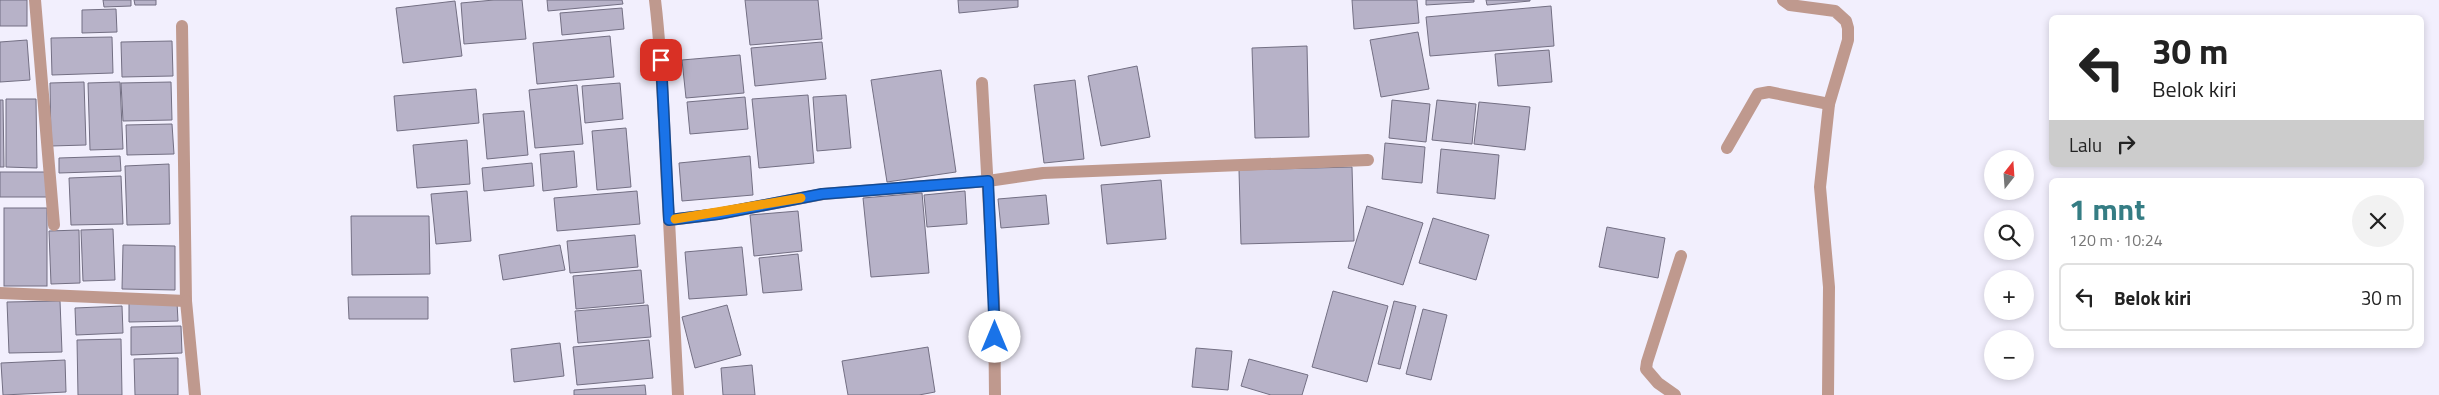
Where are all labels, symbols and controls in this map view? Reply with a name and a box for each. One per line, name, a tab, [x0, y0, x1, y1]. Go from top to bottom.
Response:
text: 30 m	[2152, 24, 2228, 78]
icon: left	[2069, 35, 2134, 100]
pin	[640, 39, 682, 81]
icon: arrive	[647, 46, 675, 74]
text: Belok kiri	[2152, 72, 2237, 106]
text: Lalu	[2069, 130, 2102, 159]
icon: right	[2112, 130, 2140, 158]
north arrow	[1984, 150, 2034, 200]
map controls	[1984, 150, 2034, 380]
text: 1 mnt	[2069, 186, 2145, 232]
button: close	[2352, 195, 2404, 247]
button: search	[1984, 210, 2034, 260]
text: 120 m · 10:24	[2069, 228, 2163, 252]
button: +	[1984, 270, 2034, 320]
icon: left	[2071, 283, 2099, 311]
text: Belok kiri	[2114, 283, 2191, 312]
text: 30 m	[2361, 283, 2402, 312]
position arrow	[968, 310, 1020, 362]
button: −	[1984, 330, 2034, 380]

